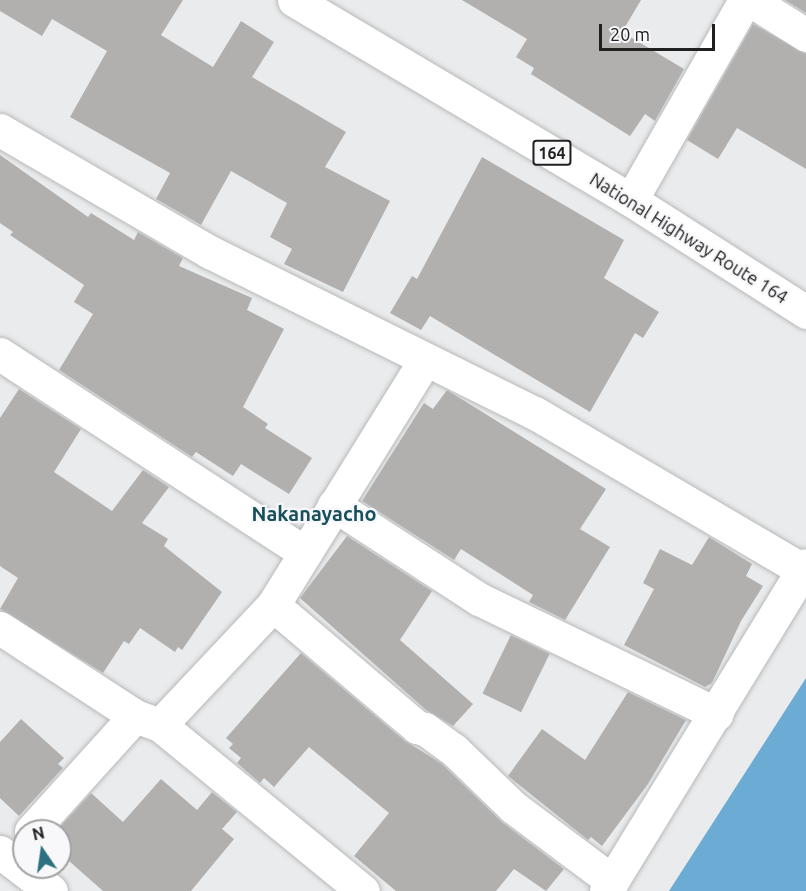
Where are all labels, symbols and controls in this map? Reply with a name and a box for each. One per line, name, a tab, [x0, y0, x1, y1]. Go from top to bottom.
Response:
scale bar	[602, 12, 718, 50]
text: 20 m	[610, 24, 650, 44]
road number: 164	[531, 140, 573, 166]
street label: National Highway Route 164	[586, 168, 792, 308]
district label: Nakanayacho	[252, 501, 376, 525]
north arrow	[12, 819, 72, 879]
text: N	[31, 823, 46, 844]

